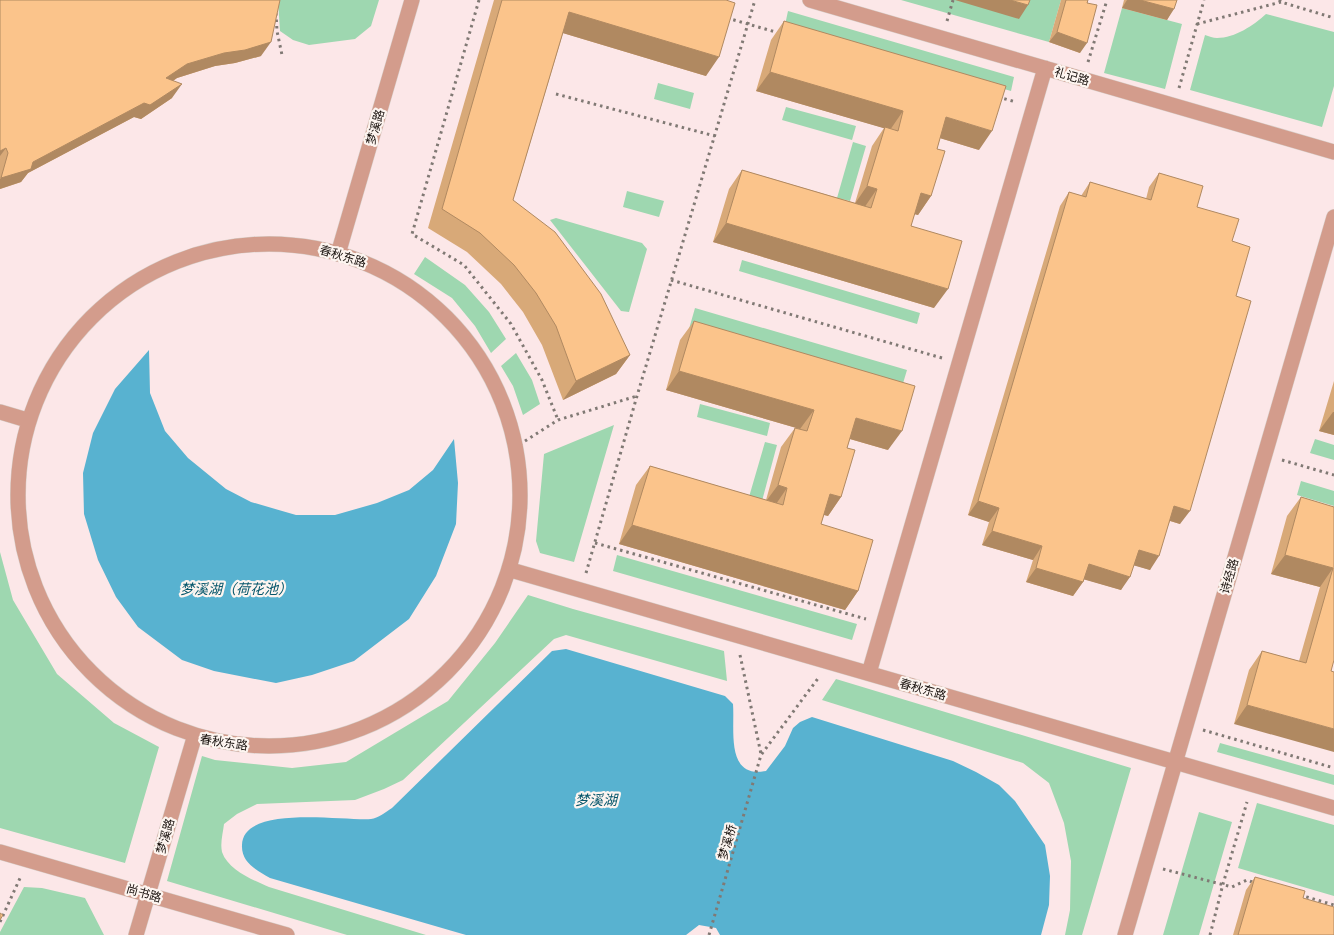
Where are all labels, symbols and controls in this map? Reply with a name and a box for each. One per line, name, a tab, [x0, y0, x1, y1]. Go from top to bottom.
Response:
street label: 礼记路	[1053, 64, 1091, 88]
street label: 梦溪路	[363, 108, 387, 146]
street label: 春秋东路	[318, 242, 368, 270]
street label: 诗经路	[1217, 557, 1241, 595]
water label: 梦溪湖（荷花池）	[180, 580, 292, 597]
street label: 春秋东路	[898, 675, 948, 703]
street label: 春秋东路	[199, 731, 249, 753]
water label: 梦溪湖	[575, 791, 619, 808]
street label: 梦溪路	[153, 817, 177, 855]
street label: 梦溪桥	[715, 823, 739, 861]
street label: 尚书路	[125, 881, 163, 905]

